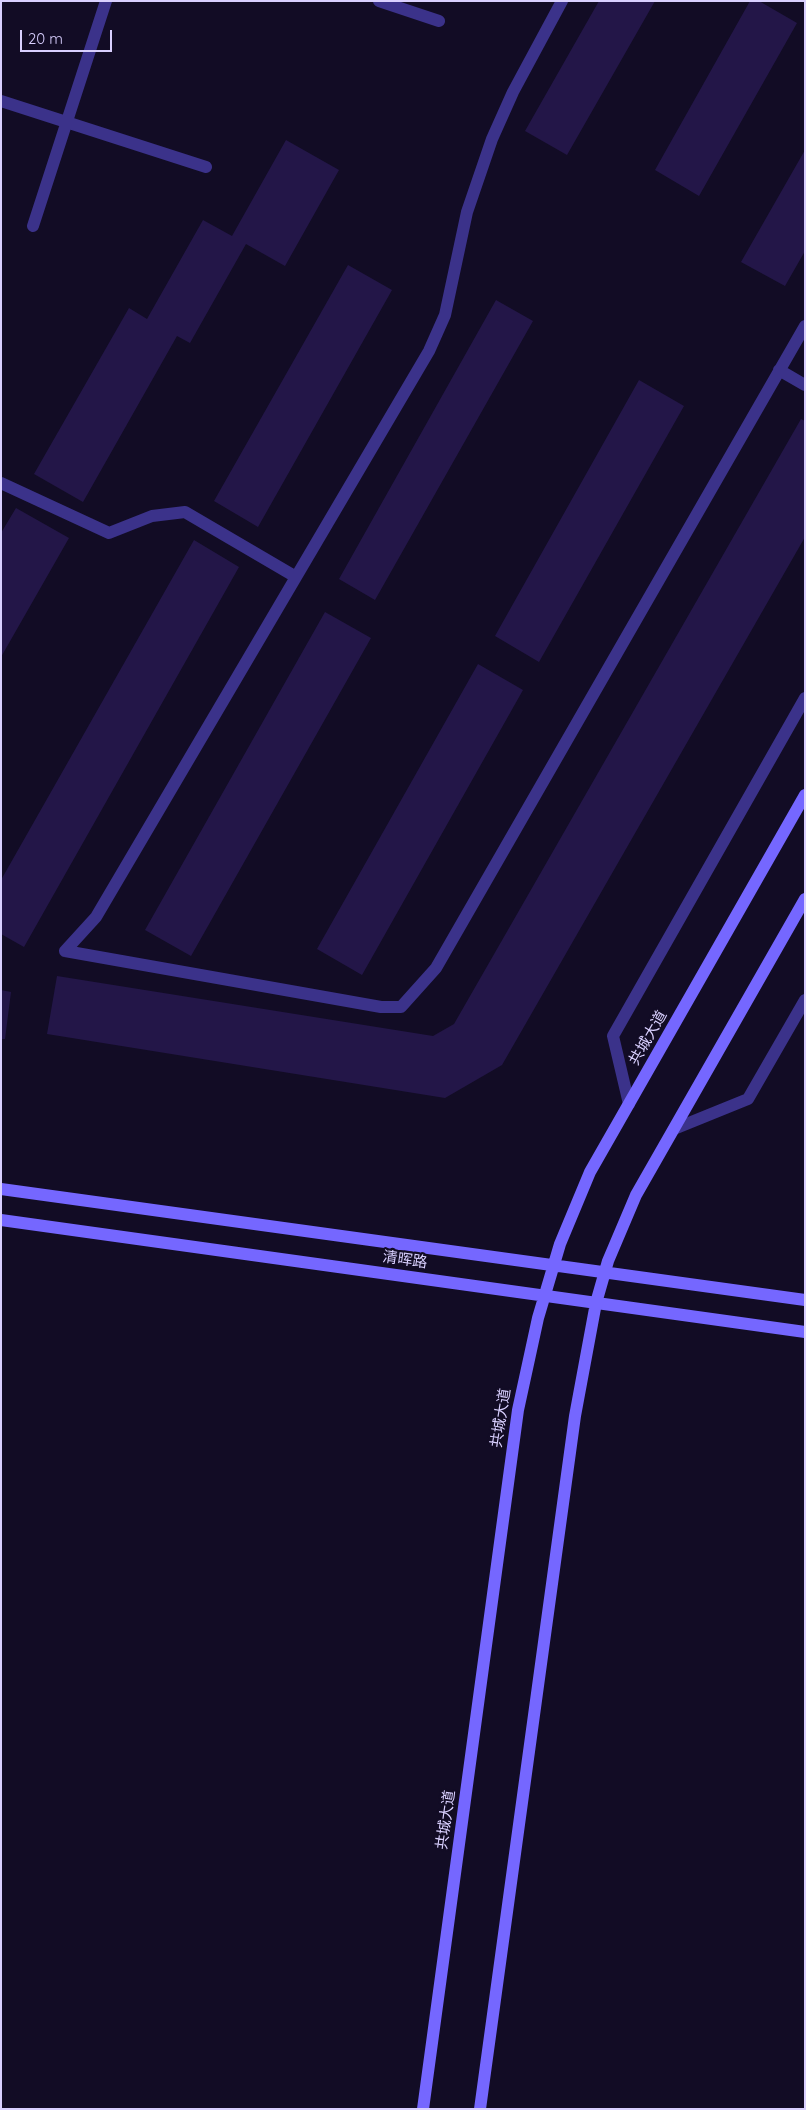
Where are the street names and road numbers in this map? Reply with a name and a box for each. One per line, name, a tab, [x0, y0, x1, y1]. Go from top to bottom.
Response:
street label: 共城大道	[625, 1008, 671, 1068]
street label: 清晖路	[381, 1248, 429, 1272]
street label: 共城大道	[487, 1387, 515, 1449]
street label: 共城大道	[433, 1789, 459, 1851]

